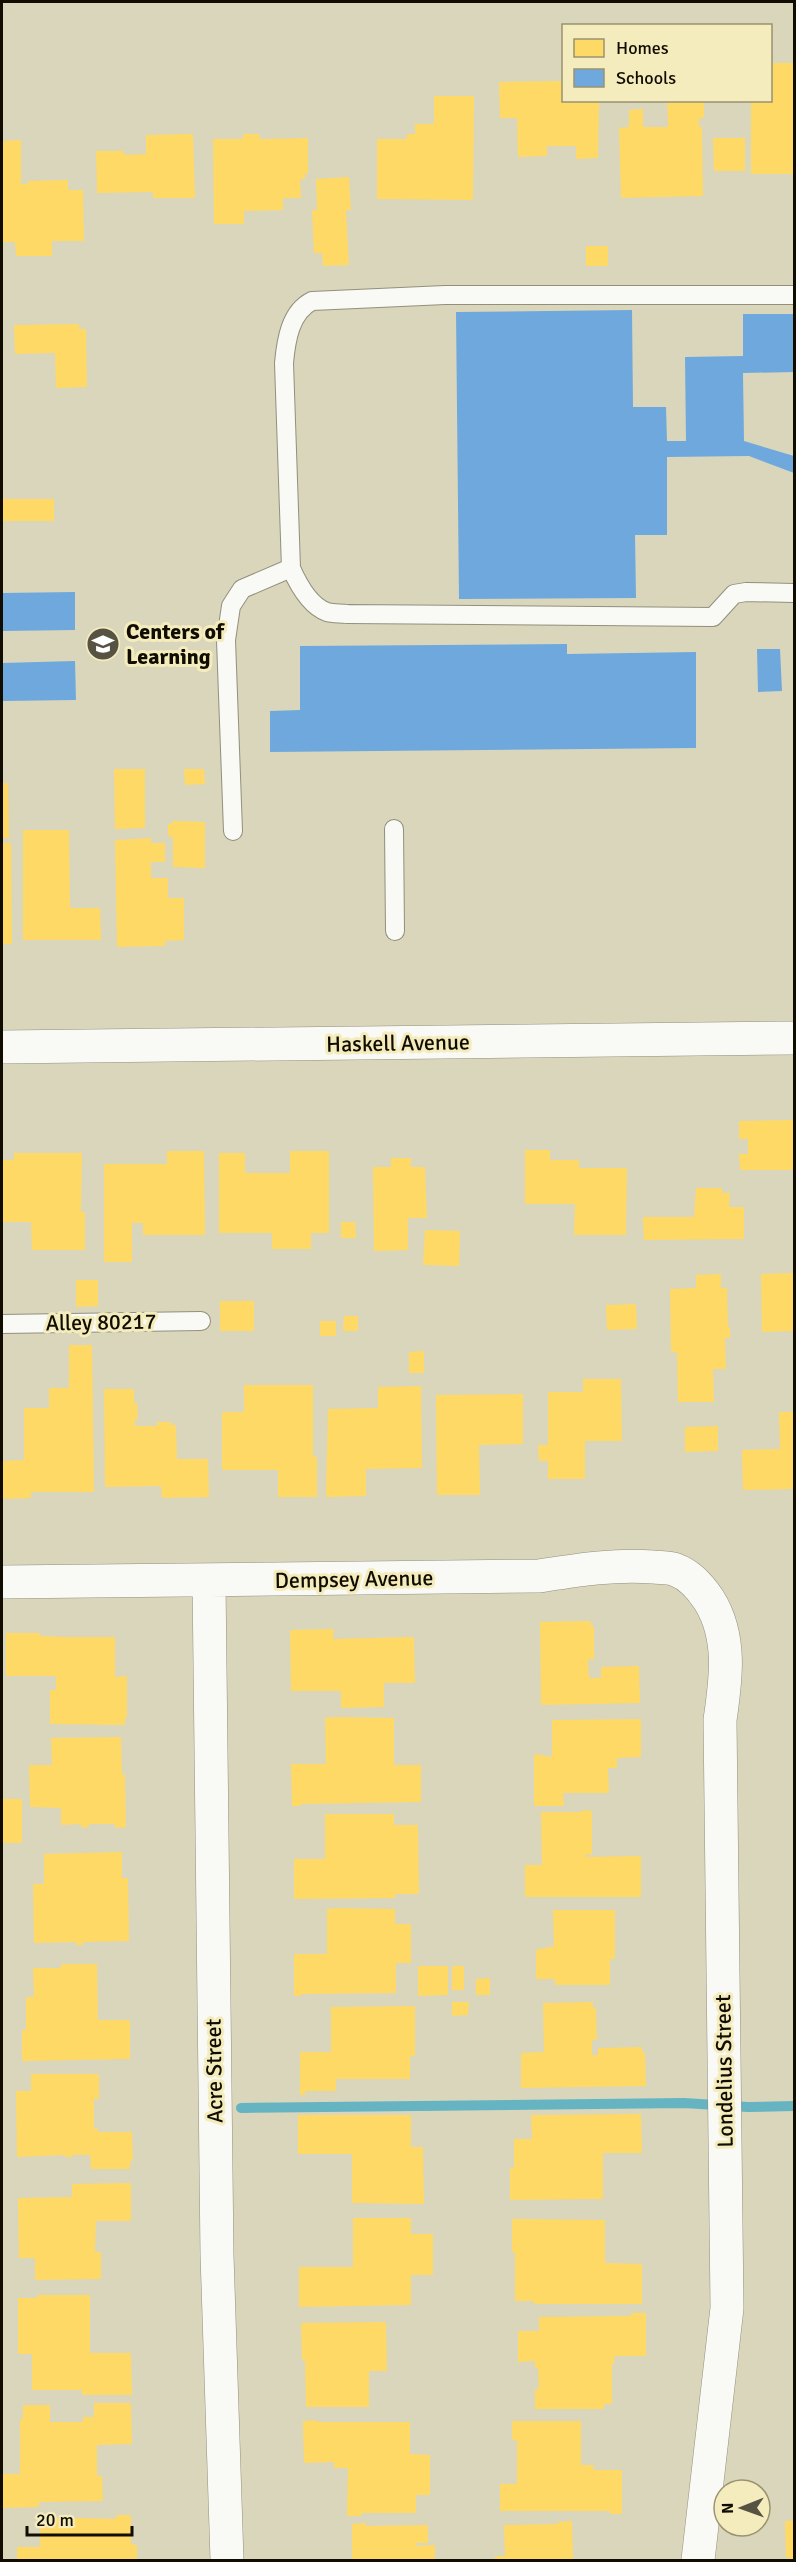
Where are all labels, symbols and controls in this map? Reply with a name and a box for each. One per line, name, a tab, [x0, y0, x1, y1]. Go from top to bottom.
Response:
legend	[562, 24, 772, 102]
text: Homes	[616, 37, 669, 59]
text: Schools	[616, 67, 676, 89]
place label: Centers of Learning	[126, 618, 225, 670]
school or university icon: Centers of Learning	[85, 626, 121, 662]
street label: Haskell Avenue	[326, 1028, 470, 1058]
street label: Alley 80217	[45, 1308, 157, 1336]
street label: Dempsey Avenue	[274, 1564, 434, 1594]
street label: Londelius Street	[709, 1994, 739, 2148]
street label: Acre Street	[200, 2018, 228, 2123]
north arrow	[712, 2478, 772, 2538]
scale bar	[27, 2499, 132, 2537]
text: N	[718, 2503, 738, 2514]
text: 20 m	[36, 2509, 74, 2531]

